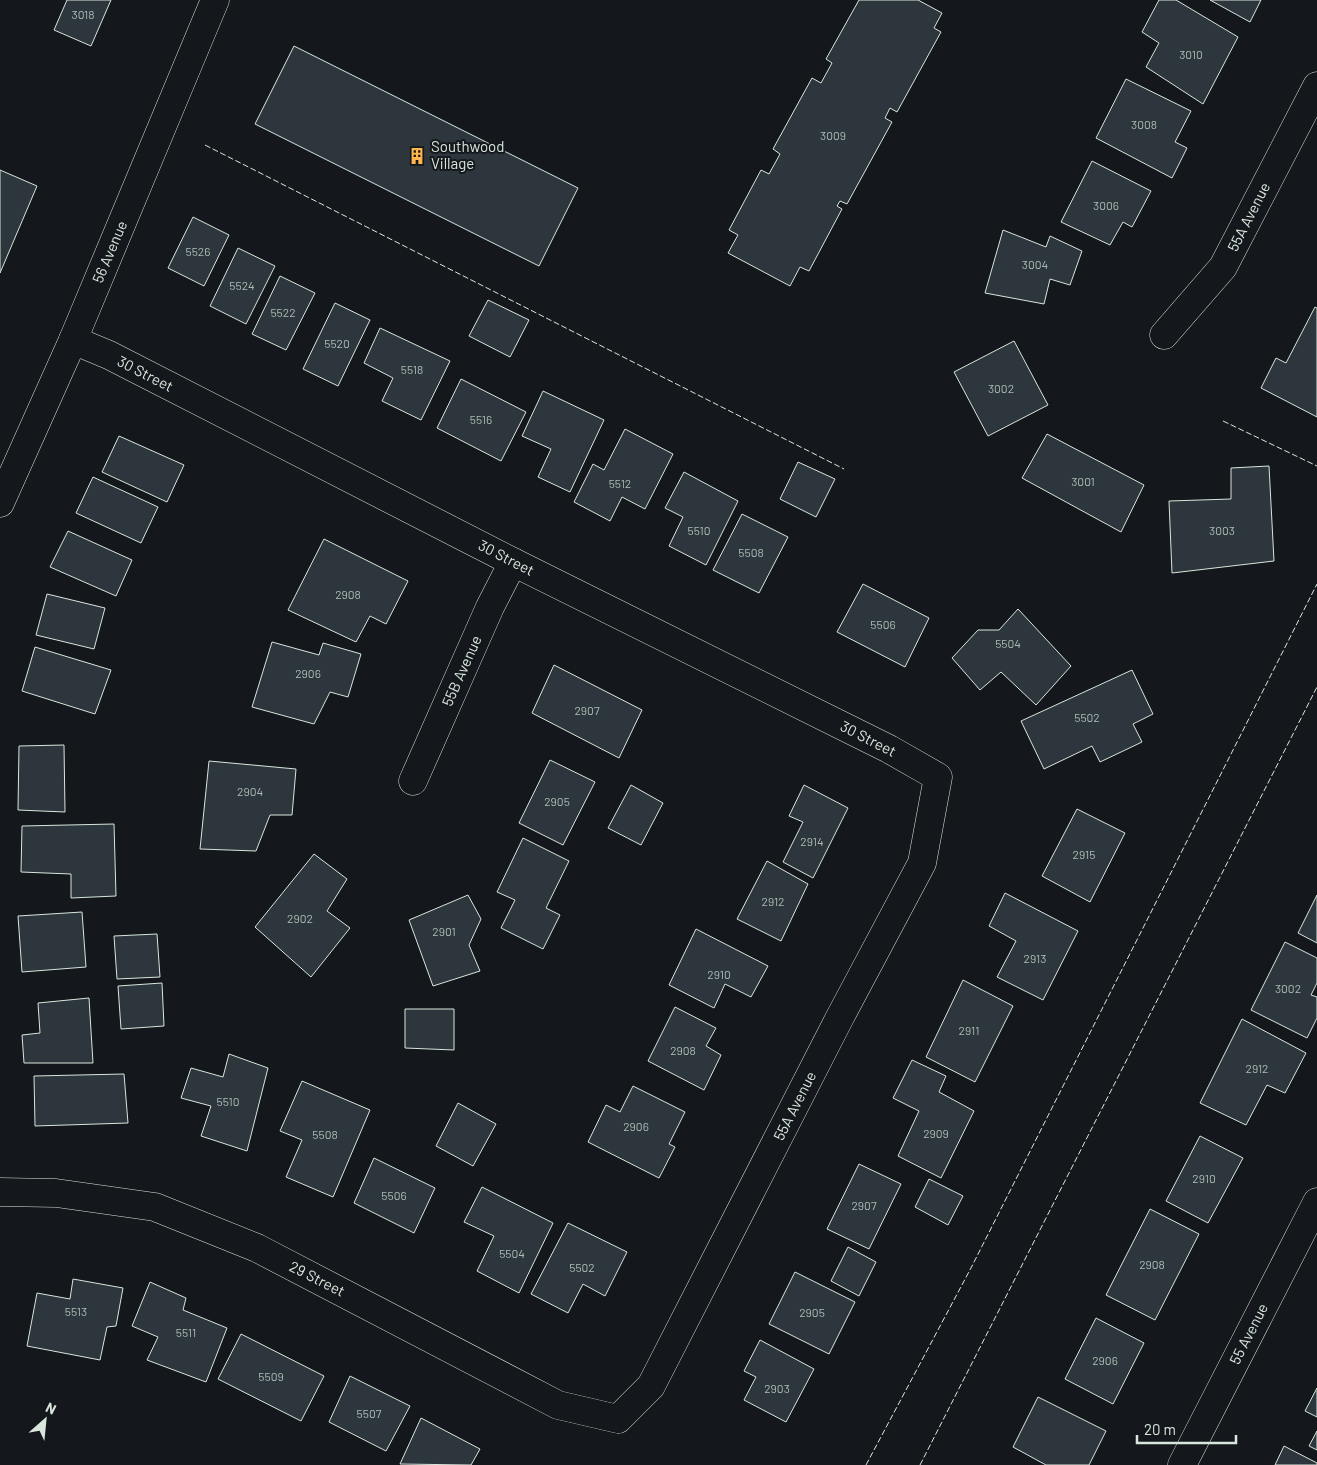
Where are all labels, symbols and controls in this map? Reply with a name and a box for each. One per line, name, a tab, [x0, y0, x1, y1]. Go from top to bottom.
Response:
house number: 3018	[71, 7, 95, 21]
house number: 3010	[1179, 47, 1203, 61]
house number: 3008	[1131, 117, 1157, 131]
house number: 3009	[820, 128, 846, 142]
place label: Southwood Village	[431, 137, 505, 172]
building icon: Southwood Village	[407, 146, 427, 166]
street label: 55A Avenue	[1223, 179, 1273, 254]
house number: 3006	[1093, 198, 1119, 212]
street label: 56 Avenue	[88, 218, 130, 286]
house number: 5526	[186, 244, 210, 258]
house number: 3004	[1022, 257, 1048, 271]
house number: 5524	[229, 278, 255, 292]
house number: 5522	[270, 305, 296, 319]
house number: 5520	[324, 336, 350, 350]
street label: 30 Street	[115, 351, 176, 395]
house number: 5518	[401, 362, 423, 376]
house number: 3002	[988, 381, 1014, 395]
house number: 5516	[470, 412, 492, 426]
house number: 3001	[1071, 474, 1095, 488]
house number: 5512	[609, 476, 631, 490]
house number: 5510	[688, 523, 710, 537]
house number: 3003	[1209, 523, 1235, 537]
street label: 30 Street	[476, 535, 537, 579]
house number: 5508	[738, 545, 764, 559]
house number: 2908	[335, 587, 361, 601]
house number: 5506	[870, 617, 896, 631]
street label: 55B Avenue	[438, 632, 485, 709]
house number: 5504	[995, 636, 1021, 650]
house number: 2906	[295, 666, 321, 680]
house number: 2907	[574, 703, 600, 717]
house number: 5502	[1074, 710, 1100, 724]
street label: 30 Street	[838, 716, 899, 760]
house number: 2904	[237, 784, 263, 798]
house number: 2905	[544, 794, 570, 808]
house number: 2914	[800, 834, 824, 848]
house number: 2915	[1073, 847, 1095, 861]
house number: 2912	[761, 894, 785, 908]
house number: 2902	[287, 911, 313, 925]
house number: 2901	[432, 924, 456, 938]
house number: 2913	[1024, 951, 1046, 965]
house number: 2910	[707, 967, 731, 981]
house number: 3002	[1275, 981, 1301, 995]
house number: 2911	[959, 1023, 979, 1037]
house number: 2908	[670, 1043, 696, 1057]
house number: 2912	[1245, 1061, 1269, 1075]
street label: 55A Avenue	[769, 1068, 819, 1143]
house number: 5510	[217, 1094, 239, 1108]
house number: 2906	[623, 1119, 649, 1133]
house number: 2909	[923, 1126, 949, 1140]
house number: 5508	[312, 1127, 338, 1141]
house number: 2910	[1192, 1171, 1216, 1185]
house number: 5506	[381, 1188, 407, 1202]
house number: 2907	[851, 1198, 877, 1212]
house number: 5504	[499, 1246, 525, 1260]
street label: 29 Street	[287, 1257, 348, 1300]
house number: 2908	[1139, 1257, 1165, 1271]
house number: 5502	[569, 1260, 595, 1274]
street label: 55 Avenue	[1225, 1300, 1271, 1367]
house number: 5513	[65, 1304, 87, 1318]
house number: 2905	[799, 1305, 825, 1319]
house number: 5511	[176, 1325, 196, 1339]
house number: 2906	[1092, 1353, 1118, 1367]
house number: 5509	[258, 1369, 284, 1383]
house number: 2903	[764, 1381, 790, 1395]
north arrow	[20, 1395, 70, 1445]
text: N	[43, 1398, 59, 1418]
house number: 5507	[357, 1406, 382, 1420]
scale bar	[1137, 1412, 1236, 1444]
text: 20 m	[1144, 1420, 1176, 1438]

